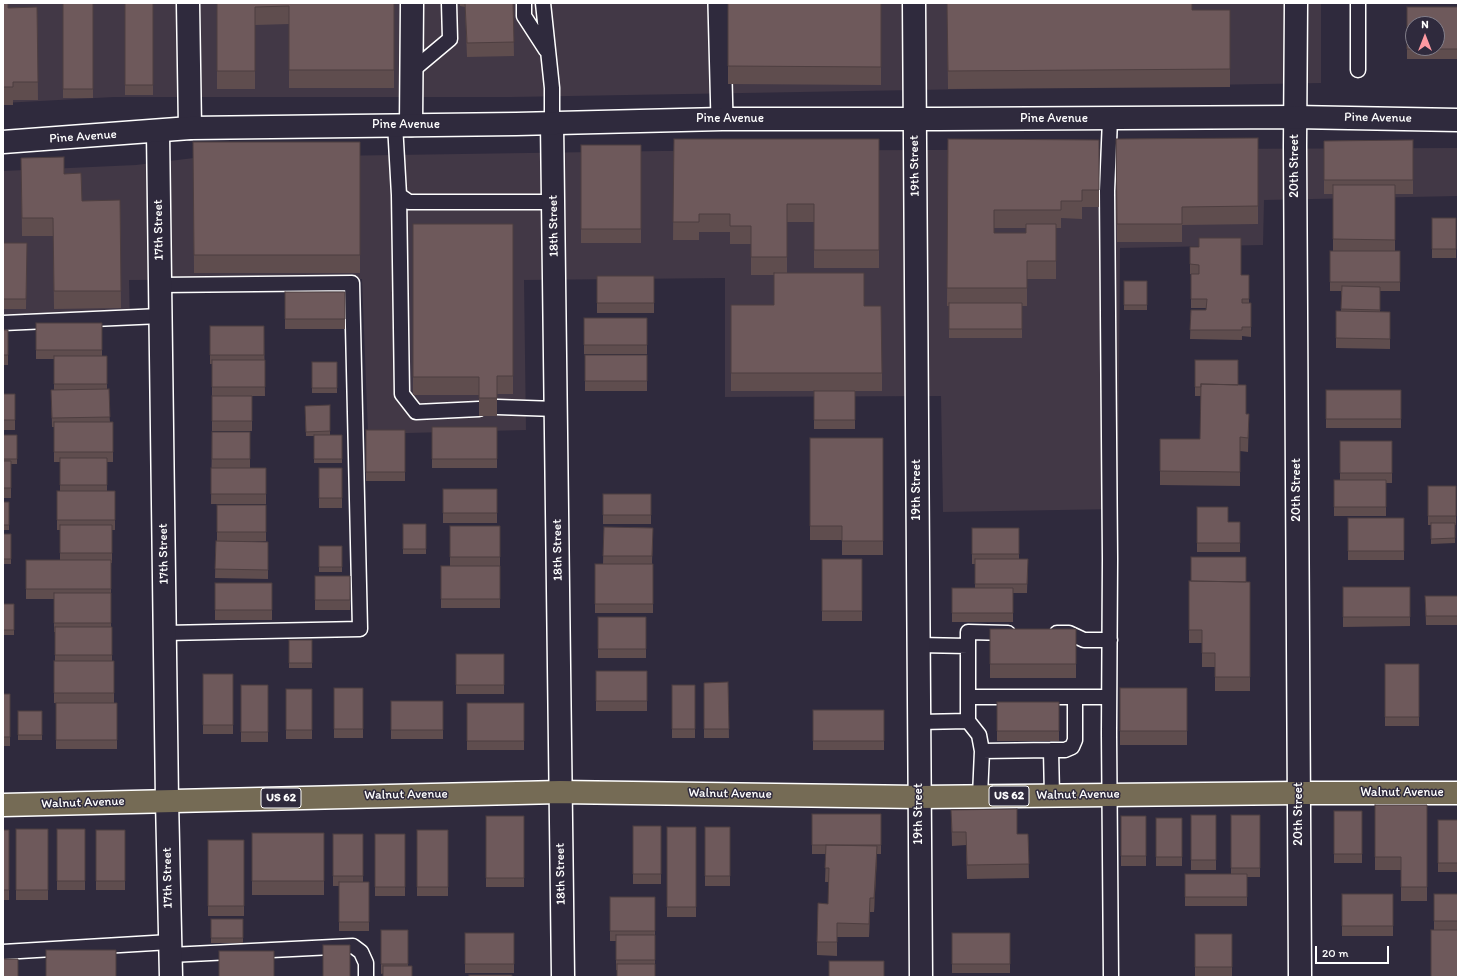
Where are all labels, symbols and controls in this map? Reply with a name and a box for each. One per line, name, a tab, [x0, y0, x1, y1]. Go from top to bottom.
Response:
north arrow	[1405, 16, 1445, 56]
text: N	[1421, 18, 1429, 31]
street label: Pine Avenue	[1344, 110, 1412, 126]
street label: Pine Avenue	[696, 111, 764, 127]
street label: Pine Avenue	[1020, 111, 1088, 127]
street label: Pine Avenue	[372, 117, 440, 133]
street label: Pine Avenue	[49, 127, 117, 147]
street label: 20th Street	[1287, 134, 1303, 198]
street label: 19th Street	[907, 135, 923, 197]
street label: 18th Street	[546, 195, 562, 257]
street label: 17th Street	[151, 199, 167, 261]
street label: 20th Street	[1289, 458, 1305, 522]
street label: 19th Street	[909, 459, 925, 521]
street label: 18th Street	[550, 519, 566, 581]
street label: 17th Street	[156, 523, 172, 585]
street label: 20th Street	[1291, 782, 1307, 846]
street label: 19th Street	[911, 783, 927, 845]
street label: Walnut Avenue	[688, 785, 772, 803]
street label: Walnut Avenue	[1360, 785, 1444, 801]
street label: Walnut Avenue	[364, 786, 448, 804]
road number: US 62	[989, 786, 1029, 806]
street label: Walnut Avenue	[1036, 786, 1120, 804]
road number: US 62	[261, 788, 301, 808]
street label: Walnut Avenue	[41, 794, 125, 812]
street label: 18th Street	[553, 843, 569, 905]
street label: 17th Street	[160, 847, 176, 909]
scale bar	[1317, 938, 1391, 964]
text: 20 m	[1322, 946, 1349, 960]

